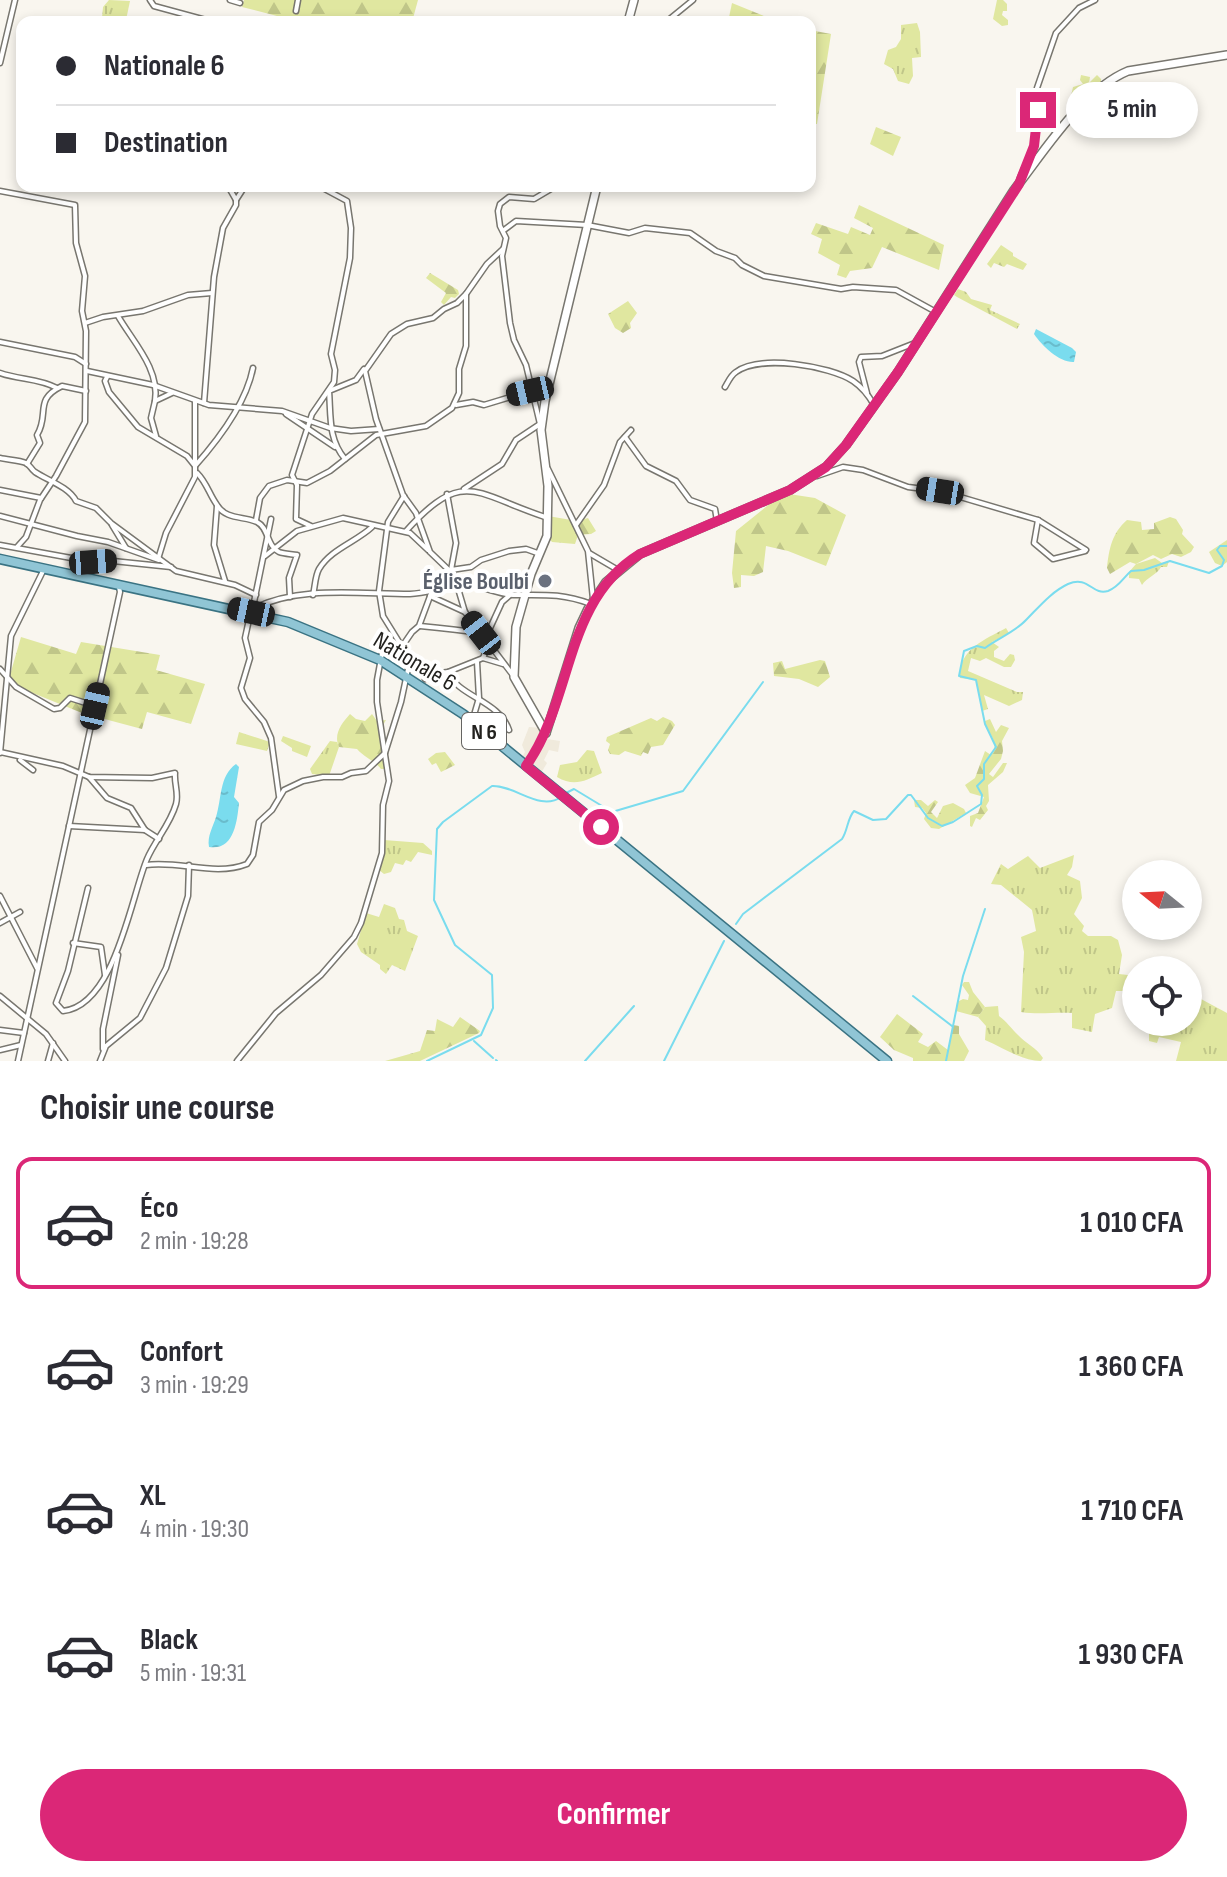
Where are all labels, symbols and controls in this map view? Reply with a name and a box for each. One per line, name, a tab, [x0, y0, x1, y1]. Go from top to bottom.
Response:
text: Nationale 6	[104, 48, 225, 84]
callout: 5 min	[1066, 82, 1198, 138]
route end	[1020, 92, 1056, 128]
text: 5 min	[1107, 94, 1157, 125]
text: Destination	[104, 125, 228, 161]
car	[504, 374, 556, 408]
car	[914, 475, 966, 507]
car	[68, 548, 118, 576]
place label: Église Boulbi	[423, 567, 529, 596]
marker: Église Boulbi	[536, 572, 554, 590]
car	[225, 595, 277, 629]
car	[457, 607, 505, 659]
street label: Nationale 6	[368, 626, 461, 697]
car	[78, 680, 112, 732]
road number: N 6	[462, 713, 506, 749]
route start	[583, 809, 619, 845]
north arrow	[1122, 860, 1202, 940]
map controls	[1122, 860, 1202, 1036]
button: locate	[1122, 956, 1202, 1036]
text: Choisir une course	[40, 1087, 275, 1130]
icon: car	[44, 1187, 116, 1259]
text: Éco	[140, 1190, 179, 1226]
text: 1 010 CFA	[1080, 1205, 1183, 1241]
text: 2 min · 19:28	[140, 1226, 249, 1257]
icon: car	[44, 1331, 116, 1403]
text: Confort	[140, 1334, 223, 1370]
text: 1 360 CFA	[1079, 1349, 1183, 1385]
text: 3 min · 19:29	[140, 1370, 249, 1401]
icon: car	[44, 1475, 116, 1547]
text: XL	[140, 1478, 166, 1514]
text: 1 710 CFA	[1081, 1493, 1183, 1529]
text: 4 min · 19:30	[140, 1514, 249, 1545]
icon: car	[44, 1619, 116, 1691]
text: Black	[140, 1622, 198, 1658]
text: 1 930 CFA	[1079, 1637, 1183, 1673]
text: 5 min · 19:31	[140, 1658, 246, 1689]
button: Confirmer	[40, 1769, 1187, 1861]

